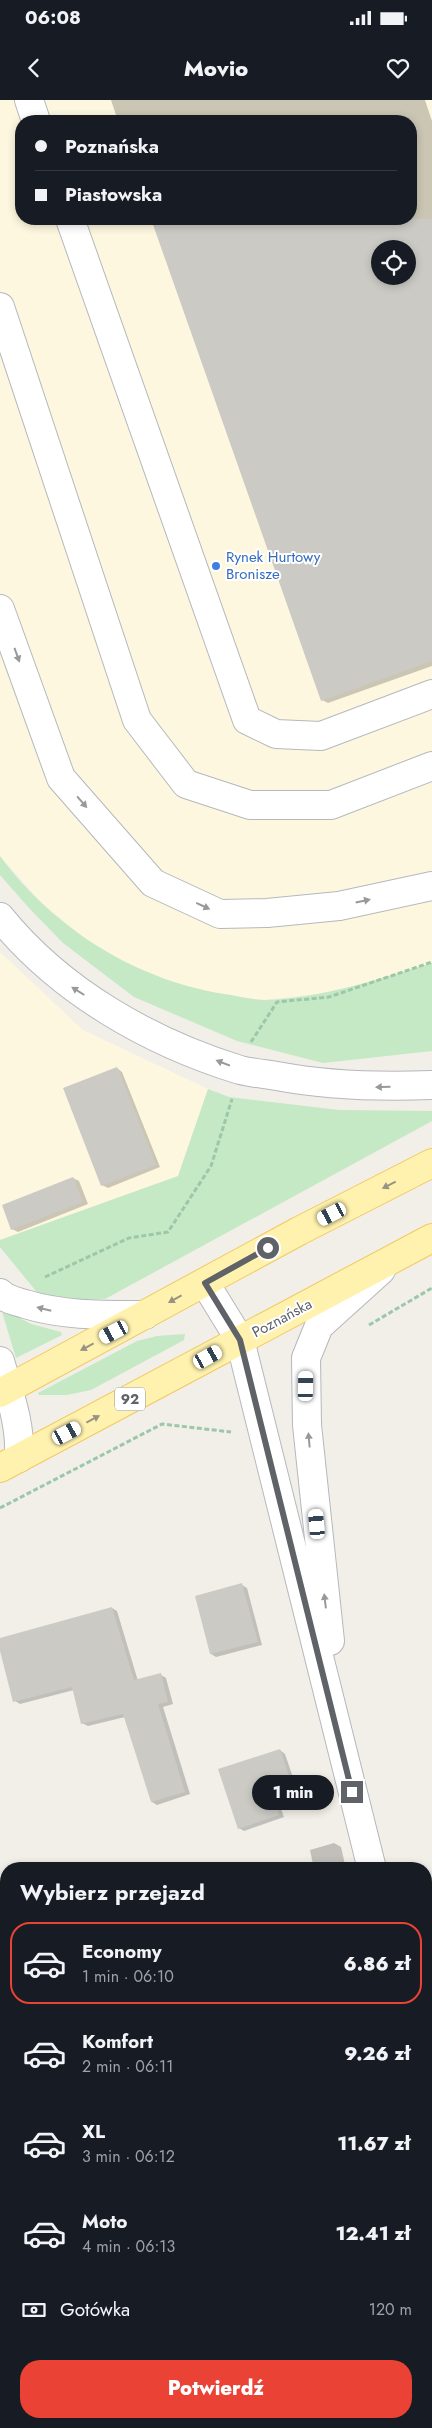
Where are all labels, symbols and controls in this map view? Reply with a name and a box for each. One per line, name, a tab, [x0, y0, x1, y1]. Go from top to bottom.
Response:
text: 06:08	[25, 4, 81, 31]
text: Movio	[184, 52, 248, 84]
icon: back	[20, 54, 48, 82]
icon: heart	[384, 54, 412, 82]
text: Poznańska	[65, 133, 159, 160]
text: Piastowska	[65, 181, 162, 208]
map controls	[371, 240, 416, 285]
button: locate	[371, 240, 416, 285]
place label: Rynek Hurtowy Bronisze	[226, 546, 321, 585]
marker: Rynek Hurtowy Bronisze	[210, 560, 222, 572]
one-way arrow	[13, 648, 21, 663]
one-way arrow	[76, 796, 87, 808]
one-way arrow	[355, 897, 371, 905]
one-way arrow	[196, 902, 210, 910]
one-way arrow	[72, 986, 85, 996]
one-way arrow	[216, 1059, 230, 1067]
one-way arrow	[375, 1083, 391, 1091]
one-way arrow	[381, 1181, 396, 1189]
car	[315, 1201, 348, 1227]
route start	[257, 1237, 279, 1259]
street label: Poznańska	[248, 1293, 316, 1343]
one-way arrow	[168, 1295, 182, 1303]
one-way arrow	[37, 1305, 52, 1313]
car	[97, 1318, 130, 1346]
one-way arrow	[79, 1343, 94, 1351]
car	[191, 1343, 224, 1371]
car	[298, 1371, 313, 1401]
road number: 92	[115, 1388, 145, 1410]
one-way arrow	[87, 1414, 100, 1423]
car	[50, 1419, 83, 1447]
one-way arrow	[305, 1431, 313, 1447]
car	[308, 1508, 325, 1540]
one-way arrow	[321, 1593, 329, 1609]
callout: 1 min	[252, 1774, 334, 1810]
text: 1 min	[273, 1781, 313, 1804]
route end	[341, 1781, 363, 1803]
text: Wybierz przejazd	[20, 1876, 205, 1908]
text: Economy	[82, 1938, 162, 1965]
icon: car	[22, 1941, 67, 1986]
text: 6.86 zł	[344, 1950, 410, 1977]
text: 1 min · 06:10	[82, 1965, 174, 1988]
text: Komfort	[82, 2028, 153, 2055]
icon: car	[22, 2031, 67, 2076]
text: 9.26 zł	[344, 2040, 410, 2067]
text: 2 min · 06:11	[82, 2055, 173, 2078]
text: XL	[82, 2118, 105, 2145]
icon: car	[22, 2121, 67, 2166]
text: 11.67 zł	[337, 2130, 410, 2157]
text: 3 min · 06:12	[82, 2145, 175, 2168]
text: Moto	[82, 2208, 127, 2235]
icon: car	[22, 2211, 67, 2256]
text: 12.41 zł	[336, 2220, 410, 2247]
text: 4 min · 06:13	[82, 2235, 175, 2258]
icon: cash	[20, 2296, 48, 2324]
text: Gotówka	[60, 2296, 130, 2323]
text: 120 m	[369, 2298, 412, 2321]
button: Potwierdź	[20, 2360, 412, 2418]

